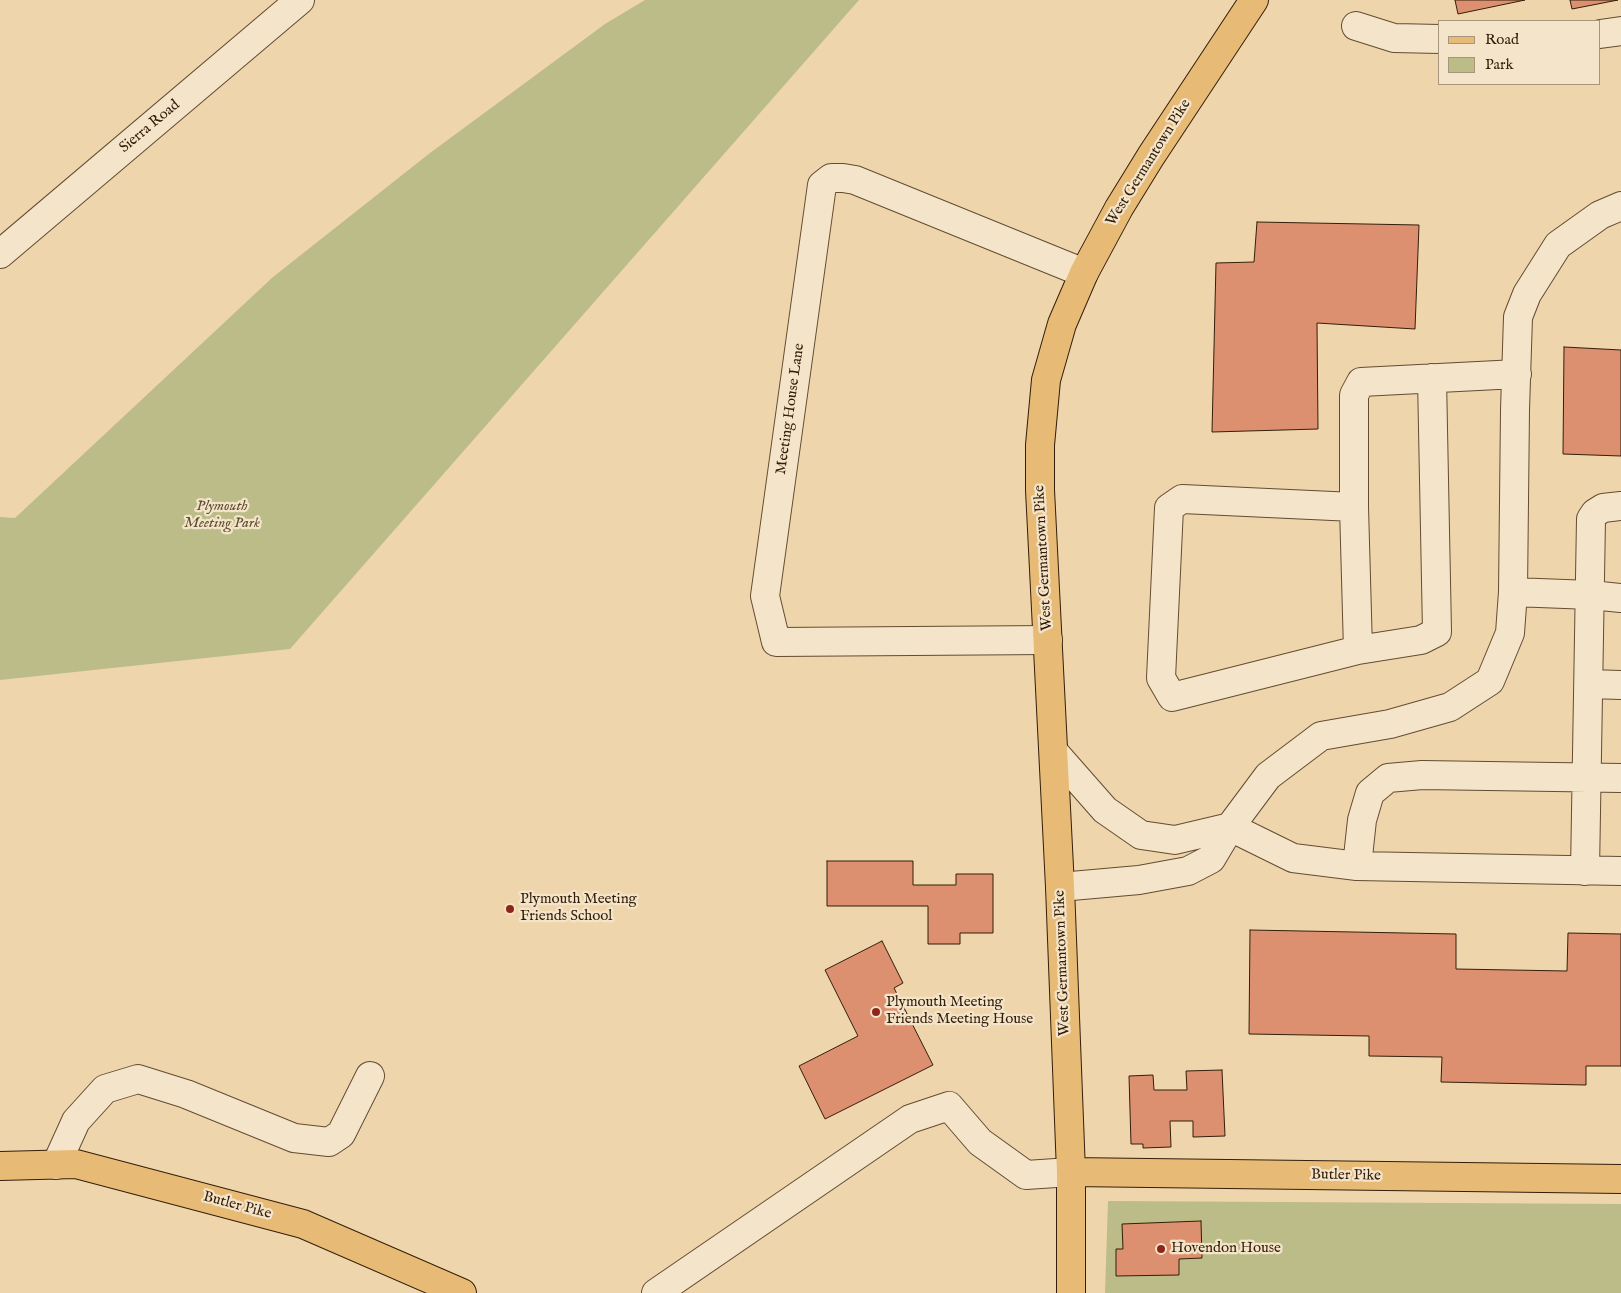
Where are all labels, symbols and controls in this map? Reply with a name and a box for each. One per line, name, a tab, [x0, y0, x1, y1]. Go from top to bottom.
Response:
legend	[1438, 20, 1601, 85]
text: Road	[1485, 30, 1519, 49]
text: Park	[1485, 55, 1514, 74]
street label: West Germantown Pike	[1103, 96, 1195, 230]
street label: Sierra Road	[116, 97, 184, 157]
street label: Meeting House Lane	[773, 342, 809, 476]
street label: West Germantown Pike	[1031, 485, 1057, 631]
park label: Plymouth Meeting Park	[184, 498, 260, 533]
street label: West Germantown Pike	[1051, 890, 1075, 1036]
place label: Plymouth Meeting Friends School	[520, 891, 637, 926]
marker: Plymouth Meeting Friends School	[504, 903, 516, 915]
place label: Plymouth Meeting Friends Meeting House	[886, 994, 1033, 1029]
marker: Plymouth Meeting Friends Meeting House	[870, 1006, 882, 1018]
street label: Butler Pike	[1311, 1166, 1381, 1186]
street label: Butler Pike	[201, 1188, 273, 1224]
place label: Hovendon House	[1171, 1240, 1281, 1258]
marker: Hovendon House	[1155, 1243, 1167, 1255]

